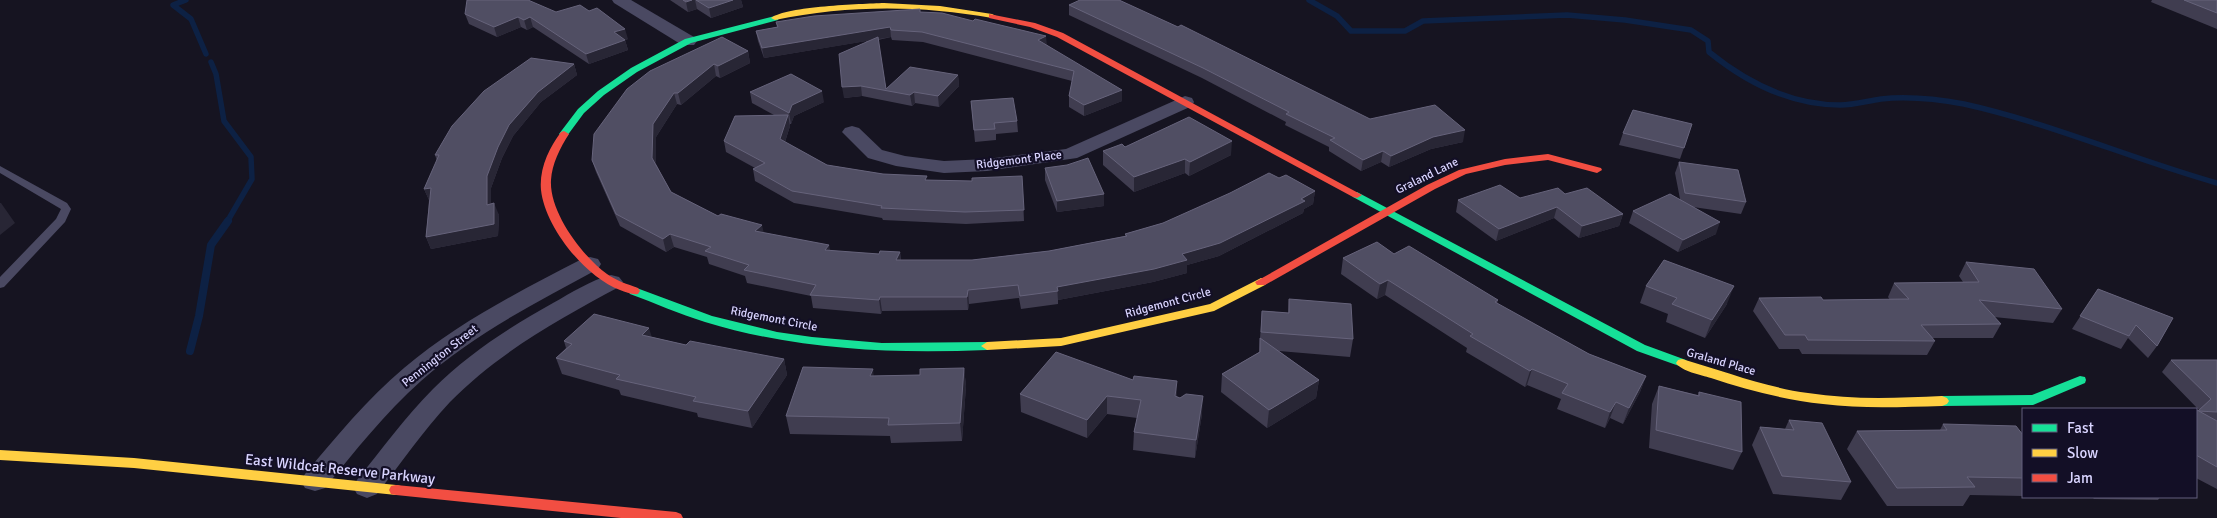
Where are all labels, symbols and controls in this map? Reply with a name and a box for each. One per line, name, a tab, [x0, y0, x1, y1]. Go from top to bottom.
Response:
street label: Ridgemont Place	[975, 147, 1063, 173]
street label: Graland Lane	[1393, 154, 1461, 198]
street label: Ridgemont Circle	[1124, 284, 1212, 322]
street label: Ridgemont Circle	[729, 303, 819, 335]
street label: Pennington Street	[399, 322, 481, 390]
street label: Graland Place	[1685, 345, 1757, 379]
legend	[2022, 408, 2197, 498]
text: Fast	[2067, 419, 2094, 437]
text: Slow	[2067, 444, 2098, 462]
street label: East Wildcat Reserve Parkway	[244, 450, 436, 488]
text: Jam	[2067, 469, 2093, 487]

